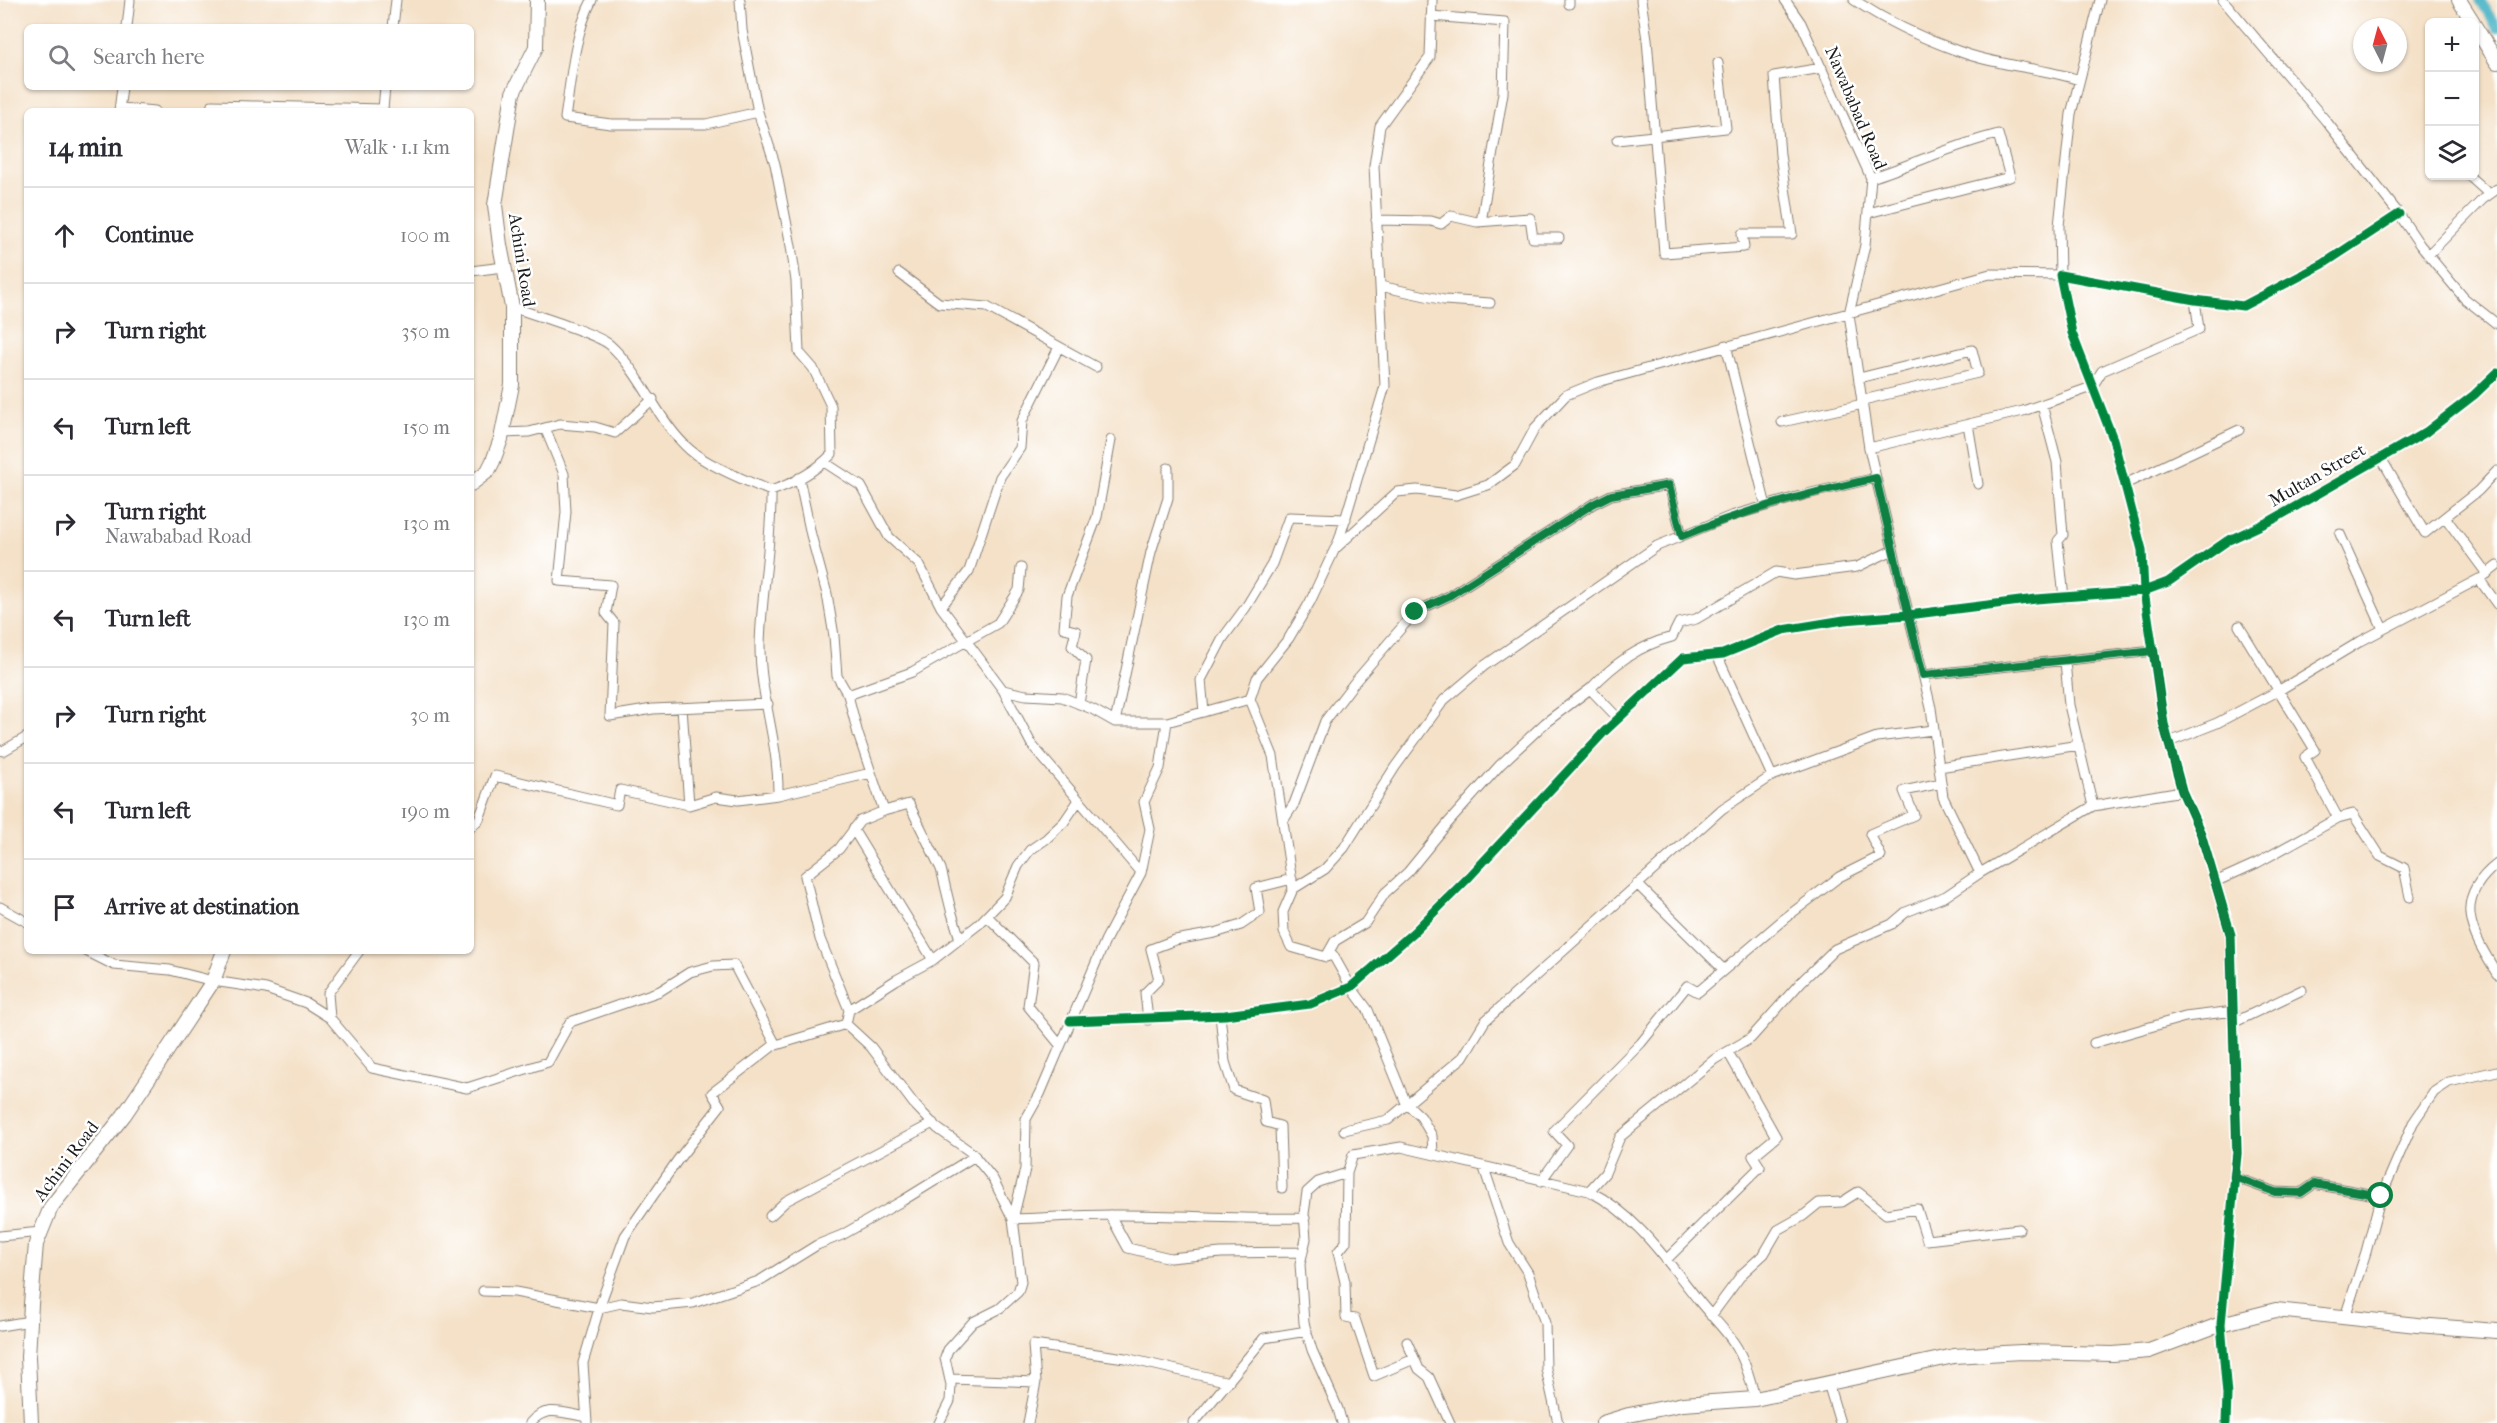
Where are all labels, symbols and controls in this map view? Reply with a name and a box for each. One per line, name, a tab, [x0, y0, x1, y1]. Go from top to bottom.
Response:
north arrow	[2353, 18, 2407, 72]
map controls	[2425, 18, 2479, 180]
button: +	[2425, 18, 2479, 72]
search box	[24, 24, 474, 90]
icon: search	[45, 41, 78, 74]
street label: Nawababad Road	[1820, 43, 1891, 173]
text: Search here	[93, 44, 205, 70]
button: −	[2425, 72, 2479, 126]
button: layers	[2425, 126, 2479, 180]
text: 14 min	[48, 132, 123, 163]
text: Walk · 1.1 km	[345, 136, 450, 159]
street label: Achini Road	[504, 211, 539, 309]
icon: ahead	[48, 219, 81, 252]
text: Continue	[105, 222, 194, 248]
text: 100 m	[400, 224, 450, 247]
icon: right	[48, 315, 81, 348]
text: Turn right	[105, 318, 206, 344]
text: 350 m	[401, 320, 450, 343]
icon: left	[48, 411, 81, 444]
text: Turn left	[105, 414, 191, 440]
text: 150 m	[402, 416, 450, 439]
street label: Multan Street	[2265, 439, 2370, 511]
text: Turn right	[105, 499, 206, 525]
icon: right	[48, 507, 81, 540]
text: 130 m	[403, 512, 450, 535]
text: Nawababad Road	[105, 525, 252, 548]
route end	[1401, 598, 1427, 624]
icon: left	[48, 603, 81, 636]
text: Turn left	[105, 606, 191, 632]
text: 130 m	[403, 608, 450, 631]
icon: right	[48, 699, 81, 732]
text: Turn right	[105, 702, 206, 728]
text: 30 m	[410, 704, 450, 727]
icon: left	[48, 795, 81, 828]
text: Turn left	[105, 798, 191, 824]
text: 190 m	[400, 800, 450, 823]
icon: arrive	[48, 891, 81, 924]
text: Arrive at destination	[105, 894, 299, 920]
street label: Achini Road	[29, 1117, 103, 1206]
route start	[2367, 1182, 2393, 1208]

